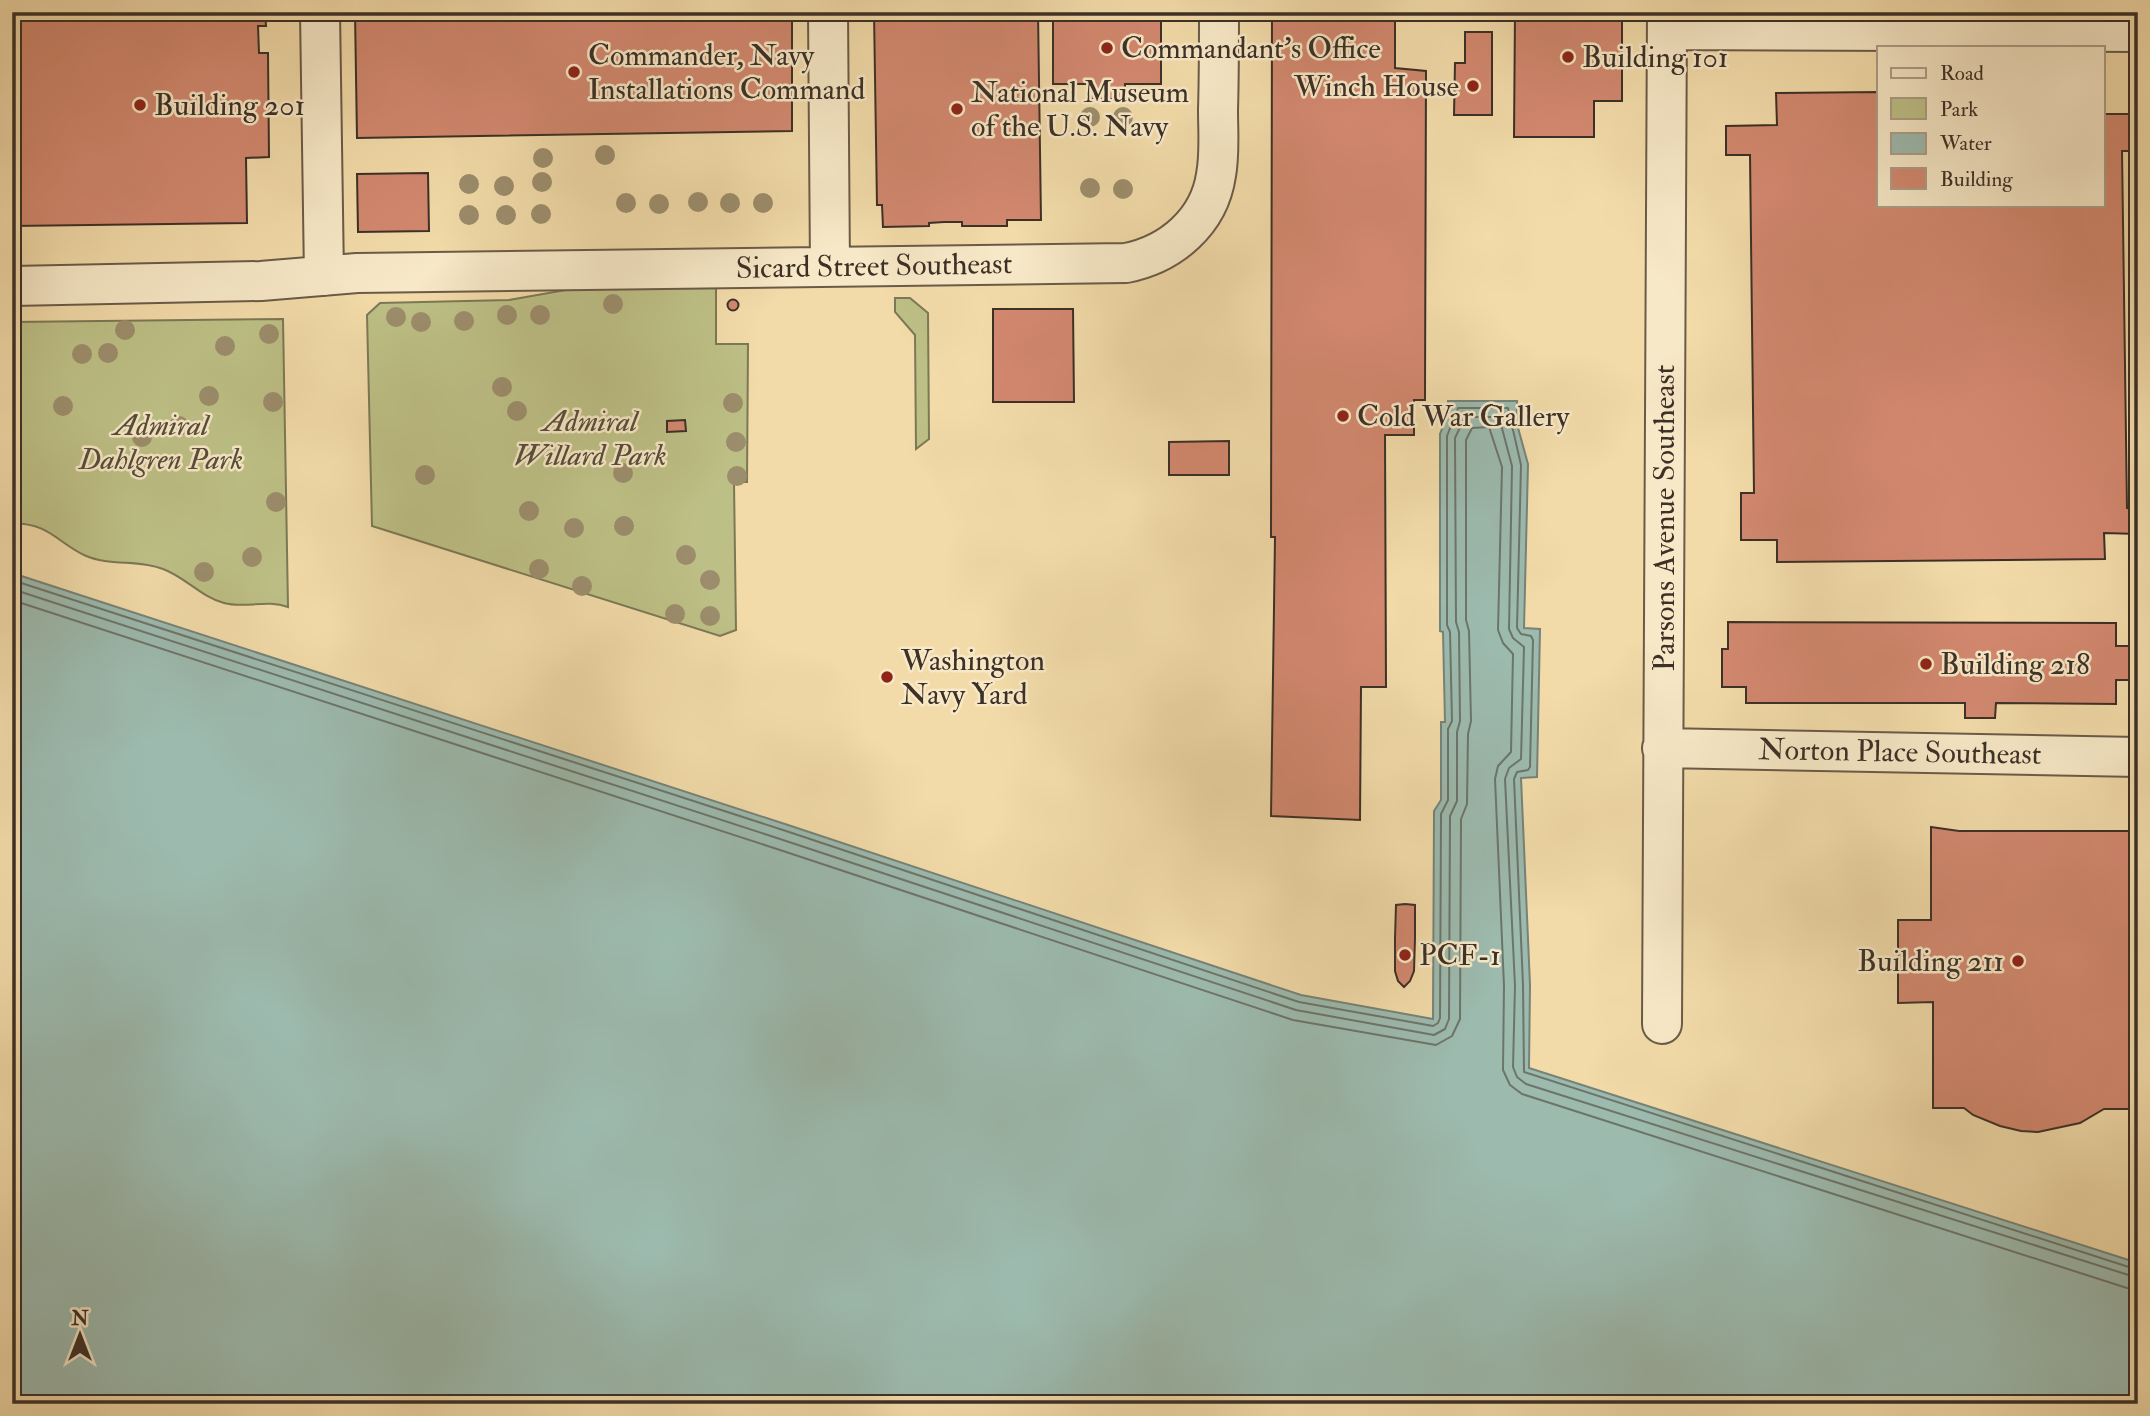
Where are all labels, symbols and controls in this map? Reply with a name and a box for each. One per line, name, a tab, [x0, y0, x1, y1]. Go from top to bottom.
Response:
place label: Commandant's Office	[1121, 30, 1381, 67]
place label: Commander, Navy Installations Command	[588, 37, 865, 108]
place label: Building 101	[1582, 39, 1728, 76]
marker: Commandant's Office	[1099, 40, 1115, 56]
legend	[1877, 46, 2104, 206]
marker: Building 101	[1560, 49, 1576, 65]
text: Road	[1940, 60, 1985, 87]
marker: Commander, Navy Installations Command	[566, 64, 582, 80]
place label: Winch House	[1293, 68, 1459, 105]
place label: National Museum of the U.S. Navy	[971, 74, 1189, 145]
marker: Winch House	[1465, 78, 1481, 94]
place label: Building 201	[154, 87, 305, 124]
text: Park	[1940, 96, 1978, 123]
marker: Building 201	[132, 97, 148, 113]
marker: National Museum of the U.S. Navy	[949, 101, 965, 117]
text: Water	[1939, 130, 1992, 157]
text: Building	[1940, 166, 2013, 193]
street label: Sicard Street Southeast	[735, 245, 1013, 287]
street label: Parsons Avenue Southeast	[1646, 364, 1683, 672]
place label: Cold War Gallery	[1357, 398, 1570, 435]
park label: Admiral Willard Park	[513, 403, 667, 474]
park label: Admiral Dahlgren Park	[78, 407, 243, 478]
marker: Cold War Gallery	[1335, 408, 1351, 424]
place label: Washington Navy Yard	[900, 642, 1045, 713]
place label: Building 218	[1940, 646, 2090, 683]
marker: Building 218	[1918, 656, 1934, 672]
marker: Washington Navy Yard	[879, 669, 895, 685]
street label: Norton Place Southeast	[1758, 731, 2042, 773]
place label: PCF-1	[1419, 937, 1501, 974]
place label: Building 211	[1857, 943, 2004, 980]
marker: PCF-1	[1397, 947, 1413, 963]
marker: Building 211	[2010, 953, 2026, 969]
north arrow	[46, 1300, 116, 1370]
text: N	[70, 1307, 89, 1331]

